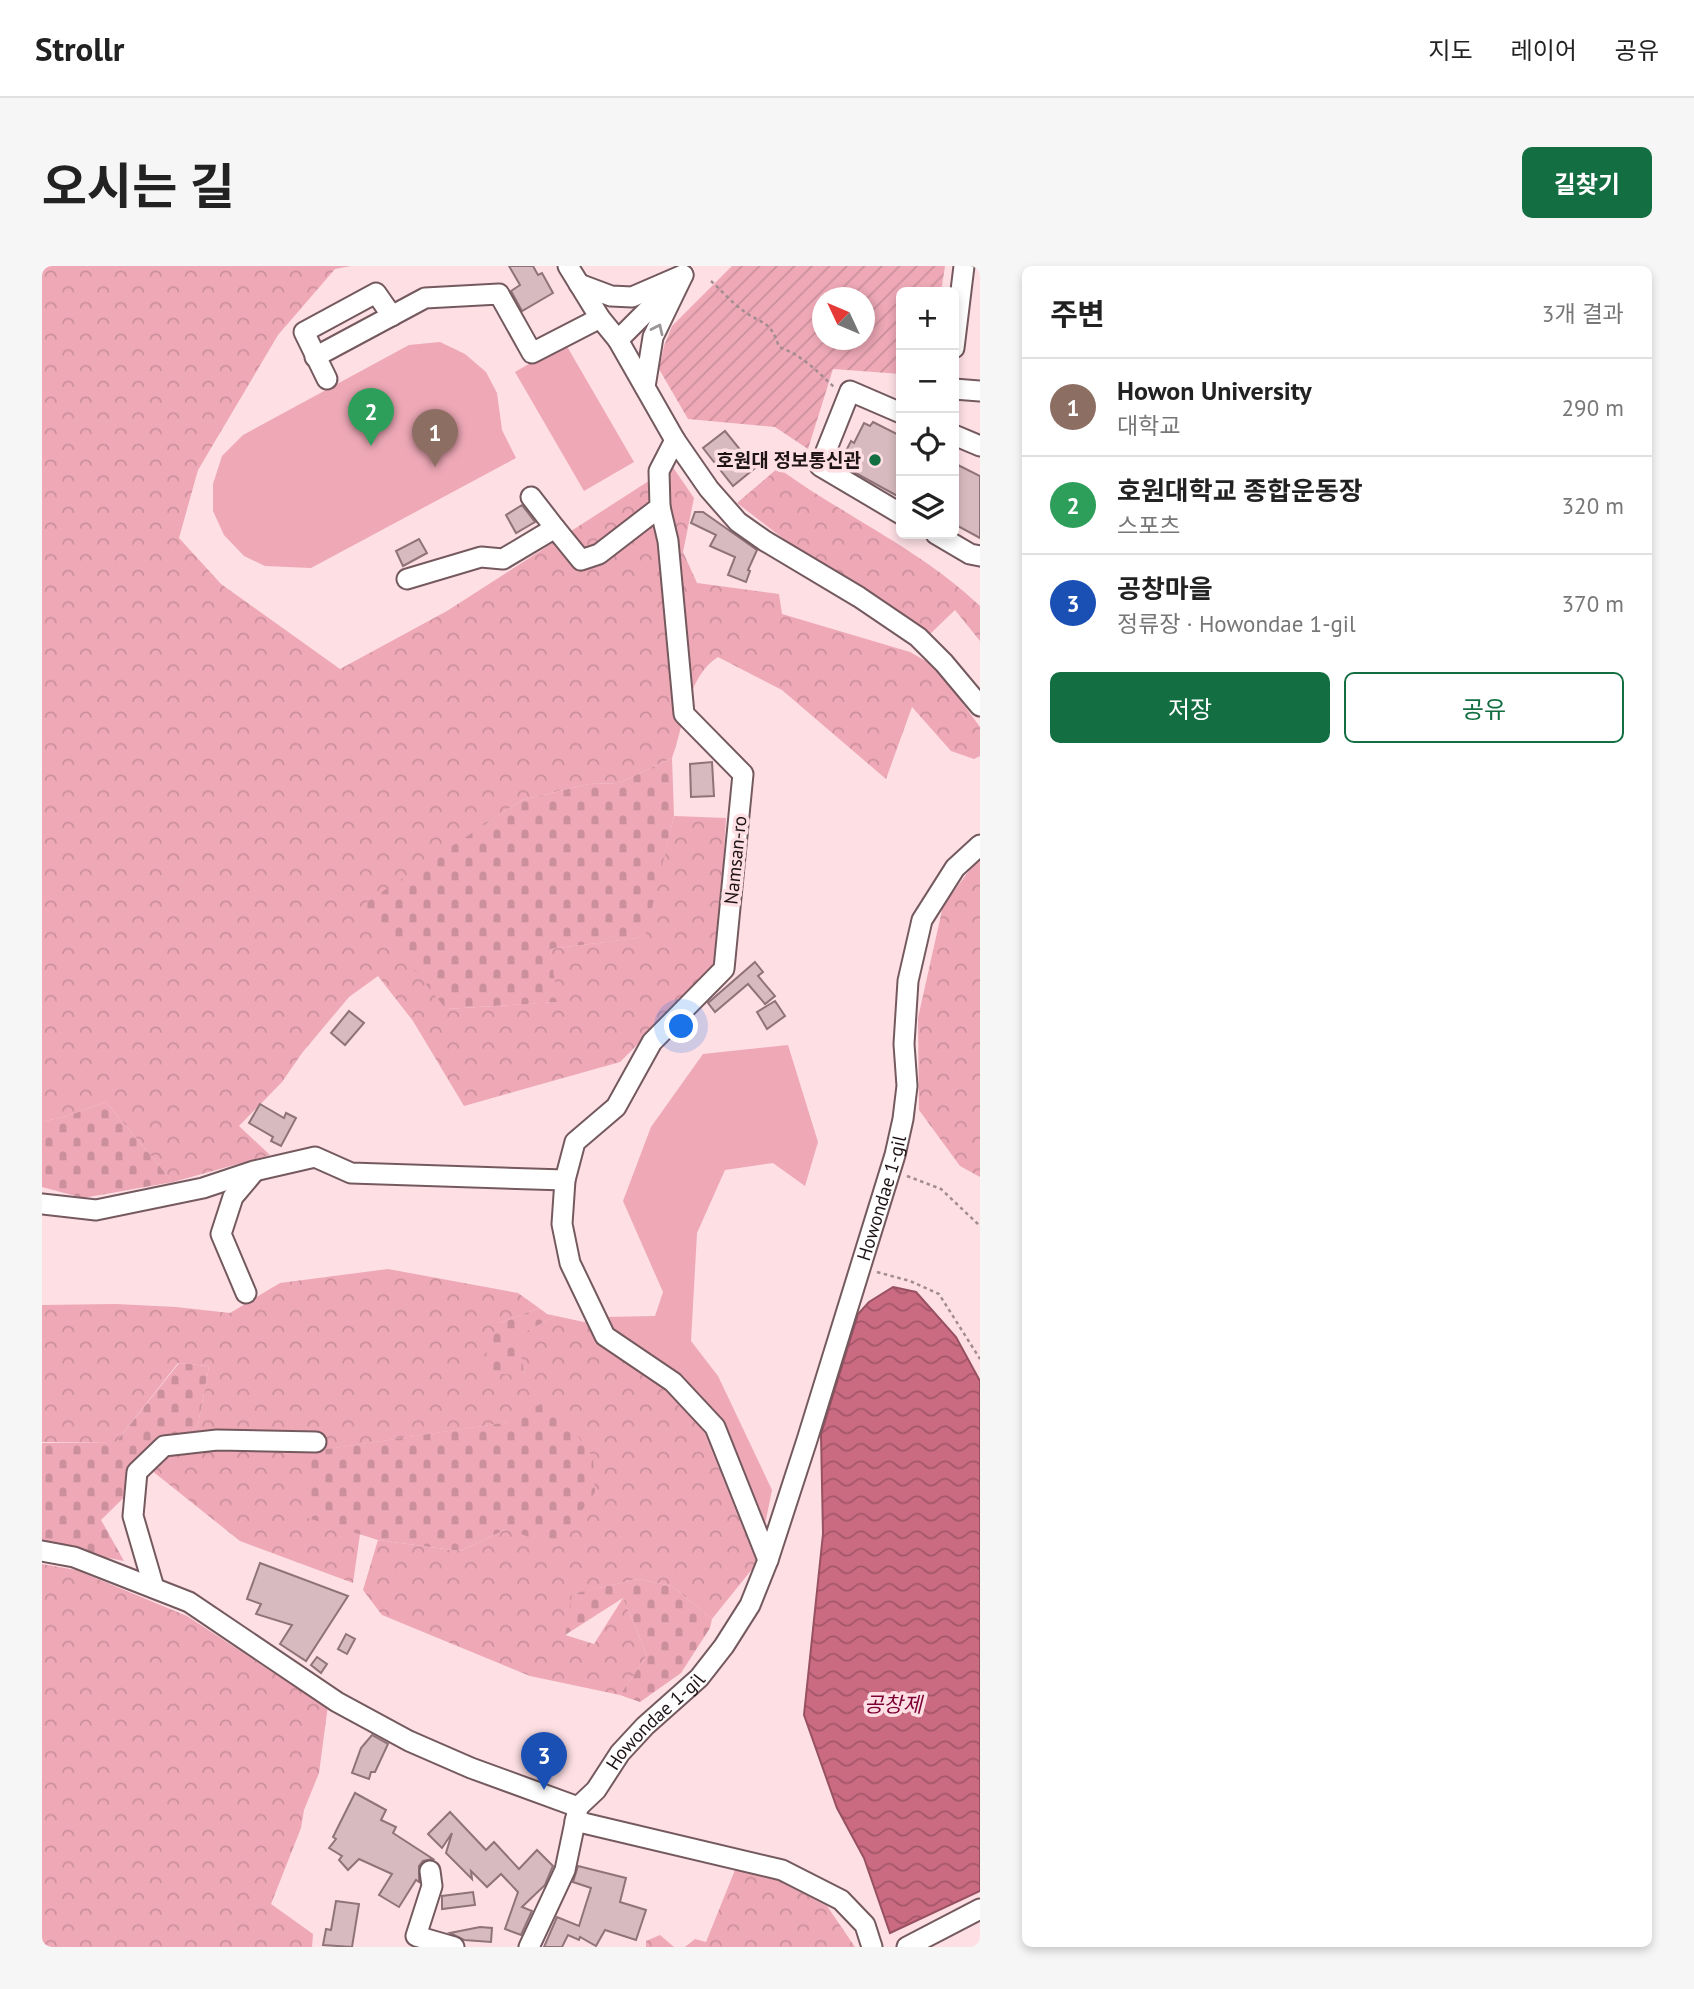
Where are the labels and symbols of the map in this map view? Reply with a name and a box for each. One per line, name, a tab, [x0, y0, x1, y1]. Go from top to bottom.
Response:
north arrow	[812, 287, 875, 350]
one-way arrow	[650, 324, 664, 336]
pin: 2	[348, 388, 394, 446]
pin: 1	[412, 409, 458, 467]
place label: 호원대 정보통신관	[716, 448, 862, 472]
marker: 호원대 정보통신관	[867, 452, 883, 468]
street label: Namsan-ro	[718, 815, 752, 905]
your location	[664, 1009, 698, 1043]
street label: Howondae 1-gil	[851, 1133, 911, 1263]
street label: Howondae 1-gil	[600, 1668, 711, 1774]
water label: 공창제	[864, 1691, 925, 1718]
pin: 3	[521, 1732, 567, 1790]

